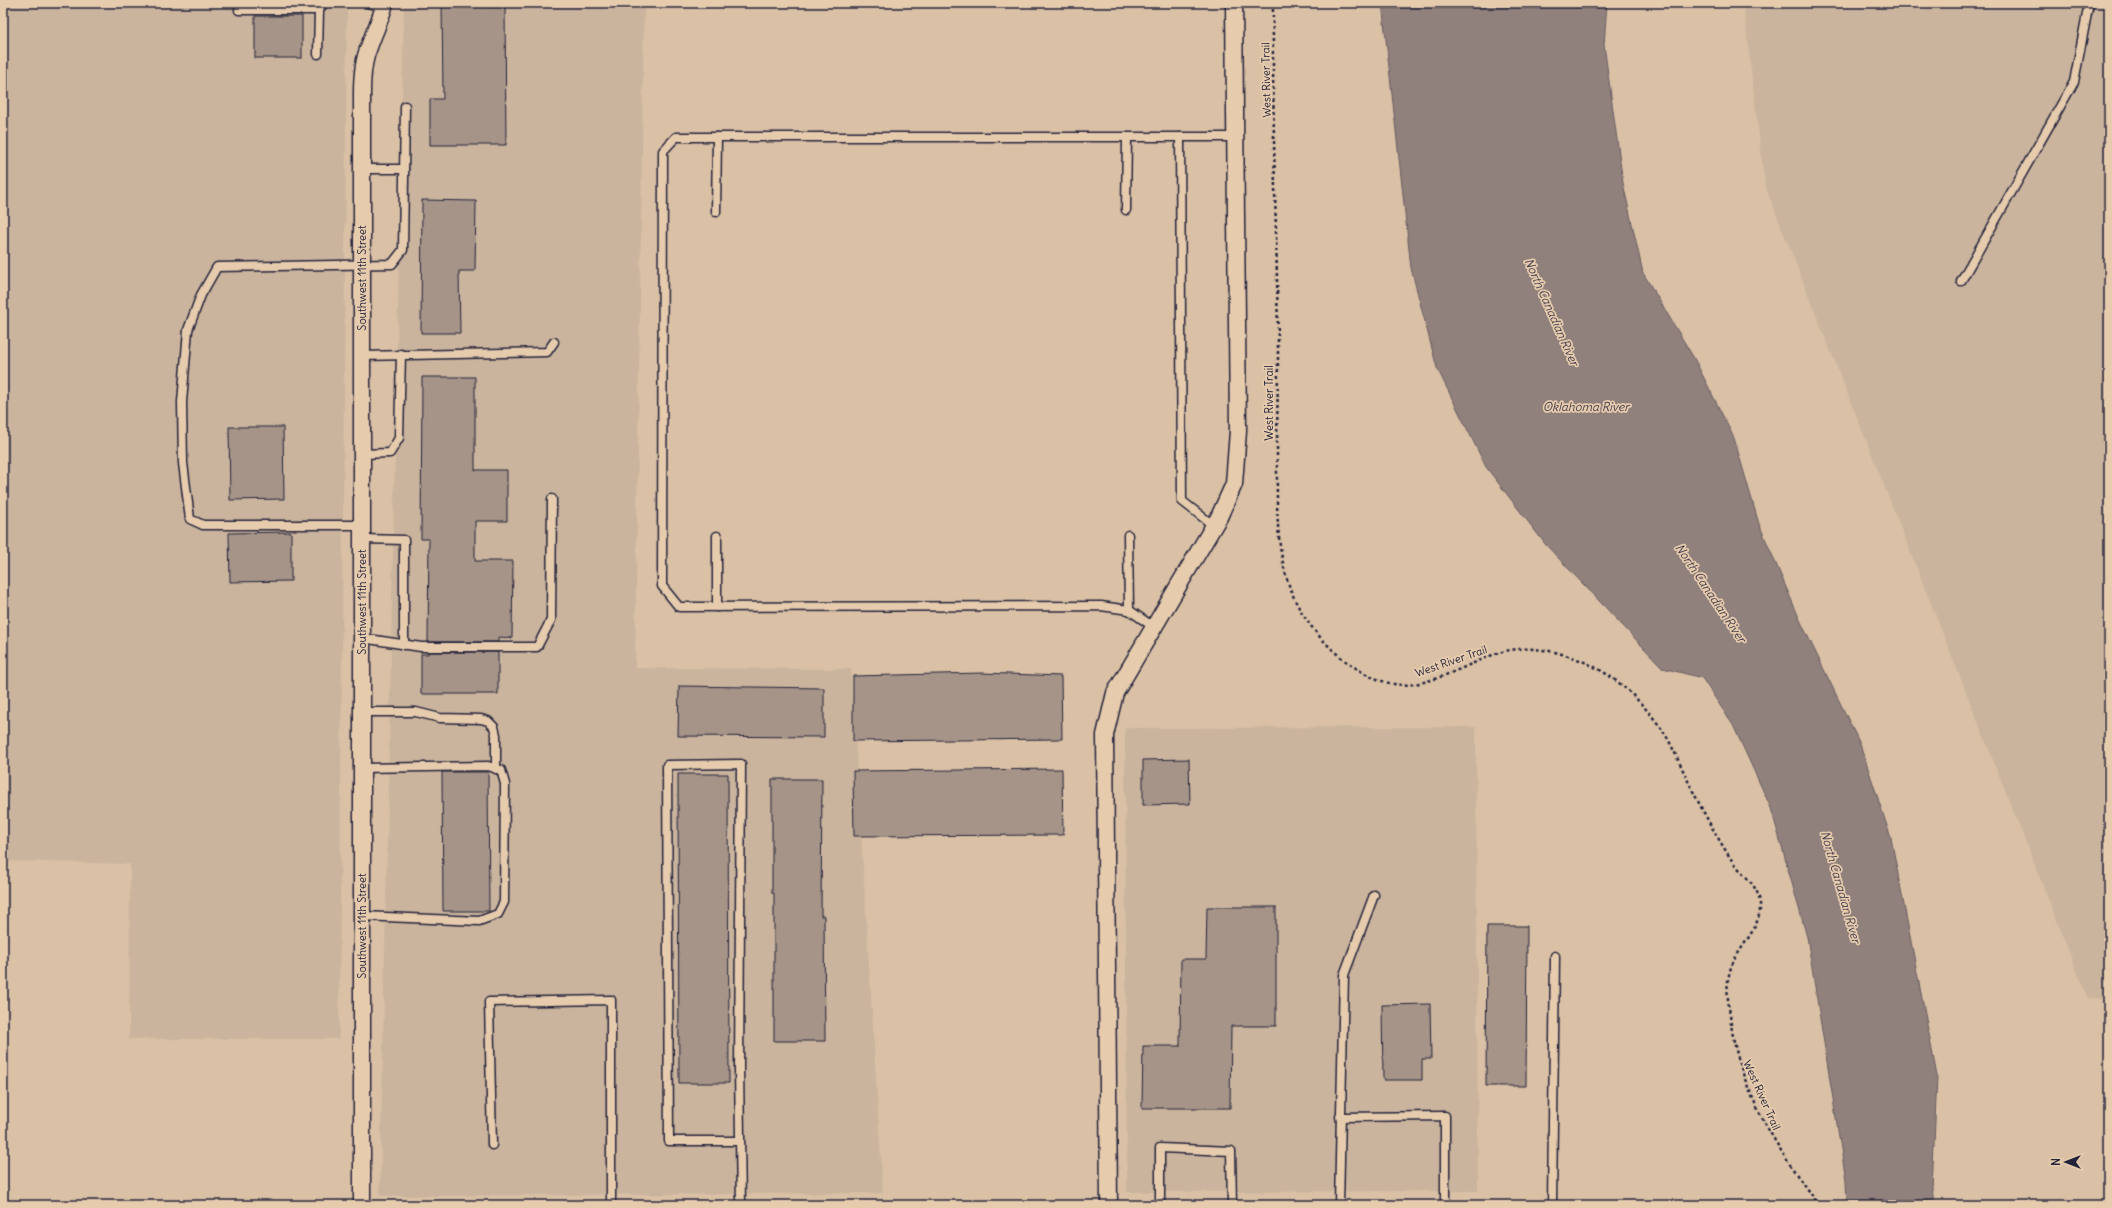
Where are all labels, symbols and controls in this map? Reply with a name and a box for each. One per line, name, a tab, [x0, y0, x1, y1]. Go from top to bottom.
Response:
street label: West River Trail	[1258, 42, 1274, 118]
street label: Southwest 11th Street	[355, 225, 369, 331]
water label: North Canadian River	[1522, 256, 1583, 370]
street label: West River Trail	[1262, 365, 1276, 441]
water label: Oklahoma River	[1543, 399, 1631, 414]
water label: North Canadian River	[1672, 541, 1751, 647]
street label: Southwest 11th Street	[355, 549, 369, 655]
street label: West River Trail	[1413, 642, 1489, 680]
water label: North Canadian River	[1818, 829, 1865, 947]
street label: Southwest 11th Street	[355, 873, 369, 979]
street label: West River Trail	[1740, 1058, 1784, 1132]
north arrow	[2046, 1142, 2086, 1182]
text: N	[2049, 1158, 2063, 1166]

